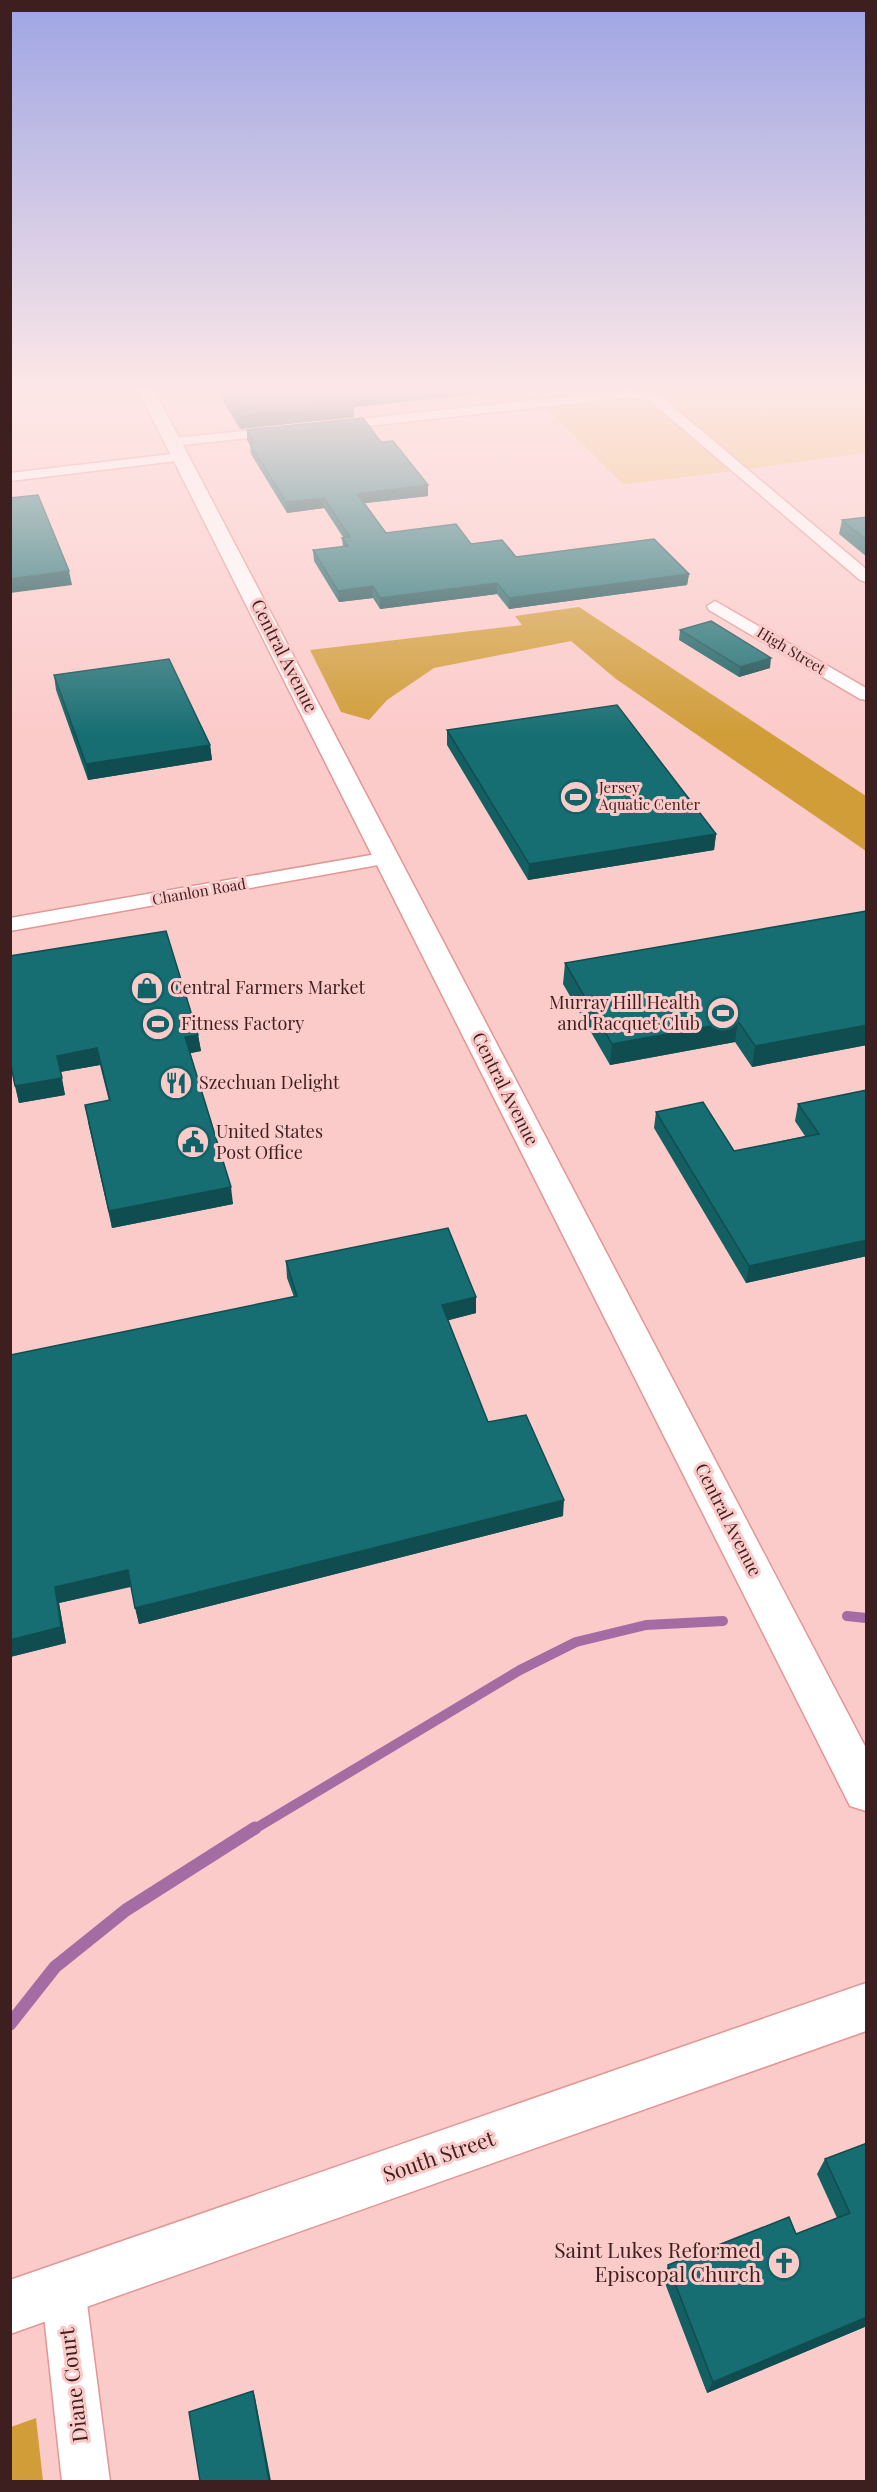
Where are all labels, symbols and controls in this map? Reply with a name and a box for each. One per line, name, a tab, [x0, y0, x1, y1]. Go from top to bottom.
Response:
street label: Central Avenue	[246, 595, 324, 716]
street label: High Street	[754, 622, 830, 679]
place label: Jersey Aquatic Center	[598, 777, 701, 814]
sports icon: Jersey Aquatic Center	[558, 779, 594, 815]
street label: Chanlon Road	[150, 873, 247, 909]
shop icon: Central Farmers Market	[129, 970, 165, 1006]
place label: Central Farmers Market	[170, 975, 366, 999]
place label: Murray Hill Health and Racquet Club	[549, 990, 700, 1035]
sports icon: Murray Hill Health and Racquet Club	[705, 995, 741, 1031]
sports icon: Fitness Factory	[140, 1006, 176, 1042]
place label: Fitness Factory	[181, 1011, 304, 1035]
street label: Central Avenue	[467, 1028, 545, 1149]
restaurant icon: Szechuan Delight	[158, 1065, 194, 1101]
place label: Szechuan Delight	[199, 1070, 340, 1094]
place label: United States Post Office	[216, 1119, 323, 1164]
public building icon: United States Post Office	[175, 1124, 211, 1160]
street label: Central Avenue	[690, 1459, 768, 1580]
street label: South Street	[379, 2123, 498, 2187]
place label: Saint Lukes Reformed Episcopal Church	[554, 2235, 762, 2287]
church icon: Saint Lukes Reformed Episcopal Church	[766, 2245, 802, 2281]
street label: Diane Court	[51, 2326, 93, 2444]

